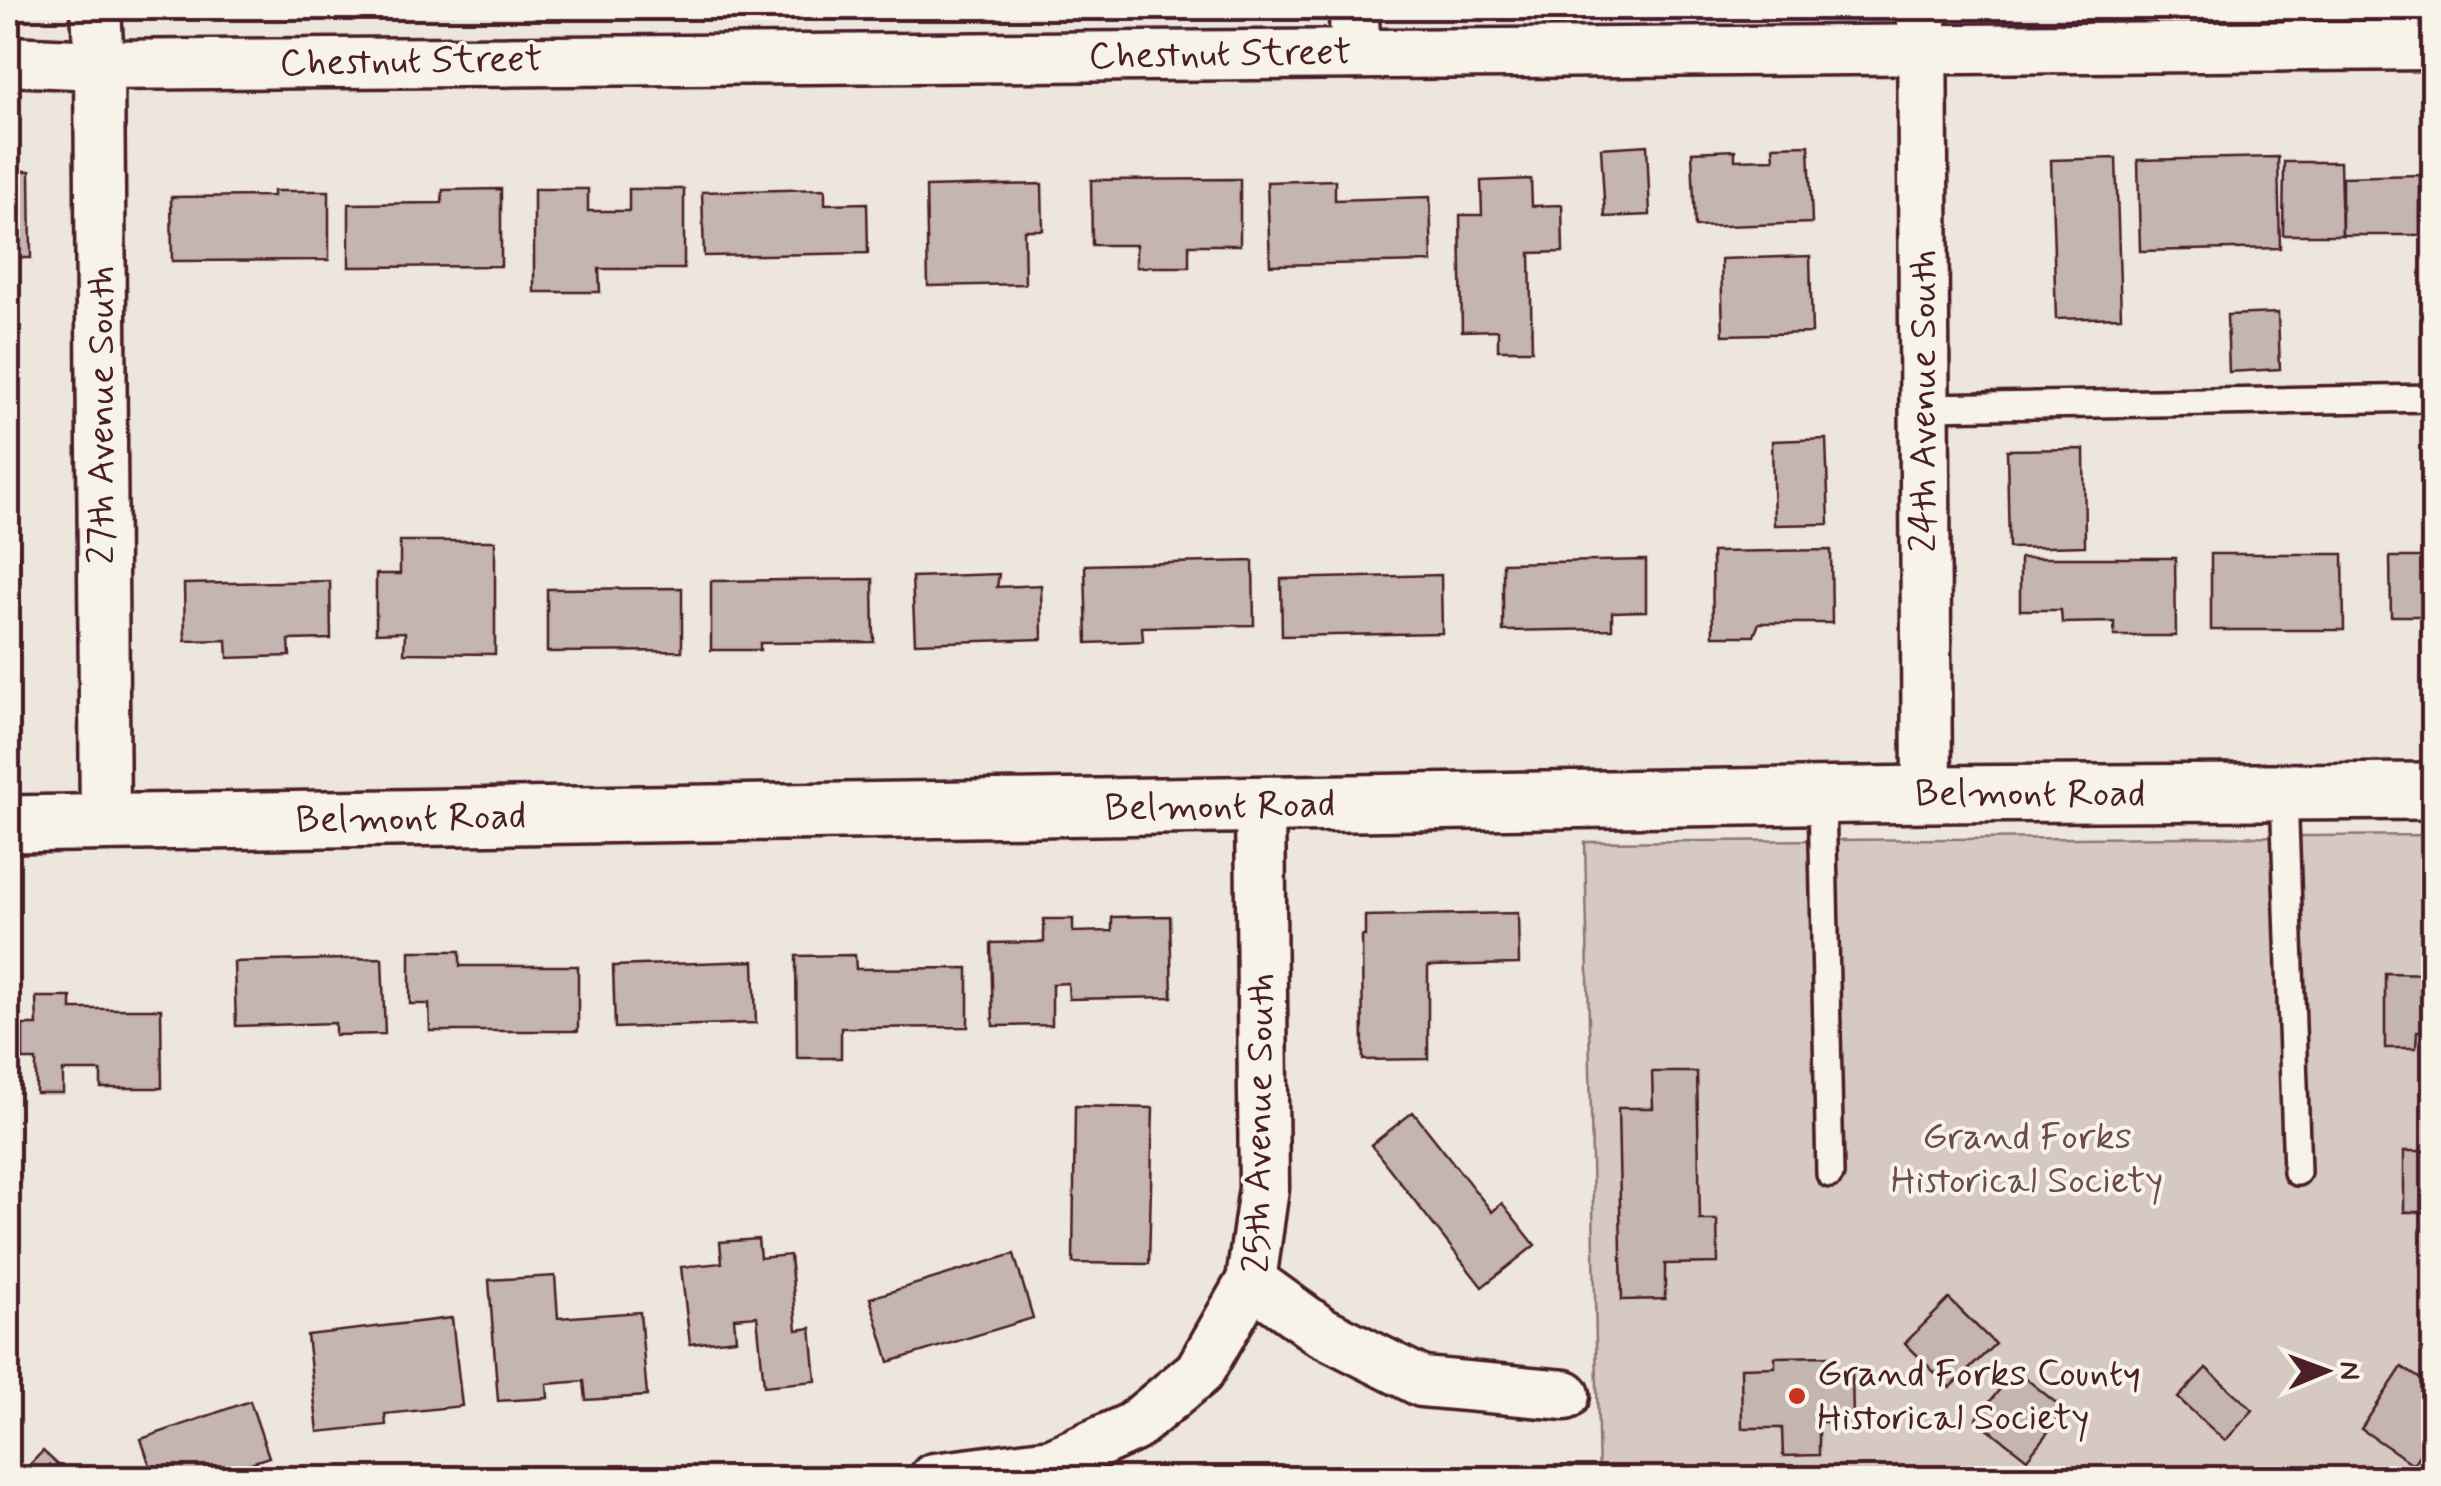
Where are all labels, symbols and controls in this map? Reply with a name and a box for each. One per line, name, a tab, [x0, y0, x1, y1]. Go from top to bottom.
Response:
street label: Chestnut Street	[1088, 28, 1352, 82]
street label: Chestnut Street	[279, 35, 543, 89]
street label: 24th Avenue South	[1900, 250, 1949, 552]
street label: 27th Avenue South	[78, 266, 127, 564]
street label: Belmont Road	[1915, 770, 2145, 819]
street label: Belmont Road	[1104, 780, 1336, 834]
street label: Belmont Road	[295, 792, 527, 846]
street label: 25th Avenue South	[1233, 973, 1287, 1273]
park label: Grand Forks Historical Society	[1891, 1113, 2163, 1206]
north arrow	[2276, 1321, 2376, 1421]
place label: Grand Forks County Historical Society	[1817, 1350, 2141, 1443]
text: N	[2330, 1361, 2367, 1380]
marker: Grand Forks County Historical Society	[1786, 1385, 1808, 1407]

